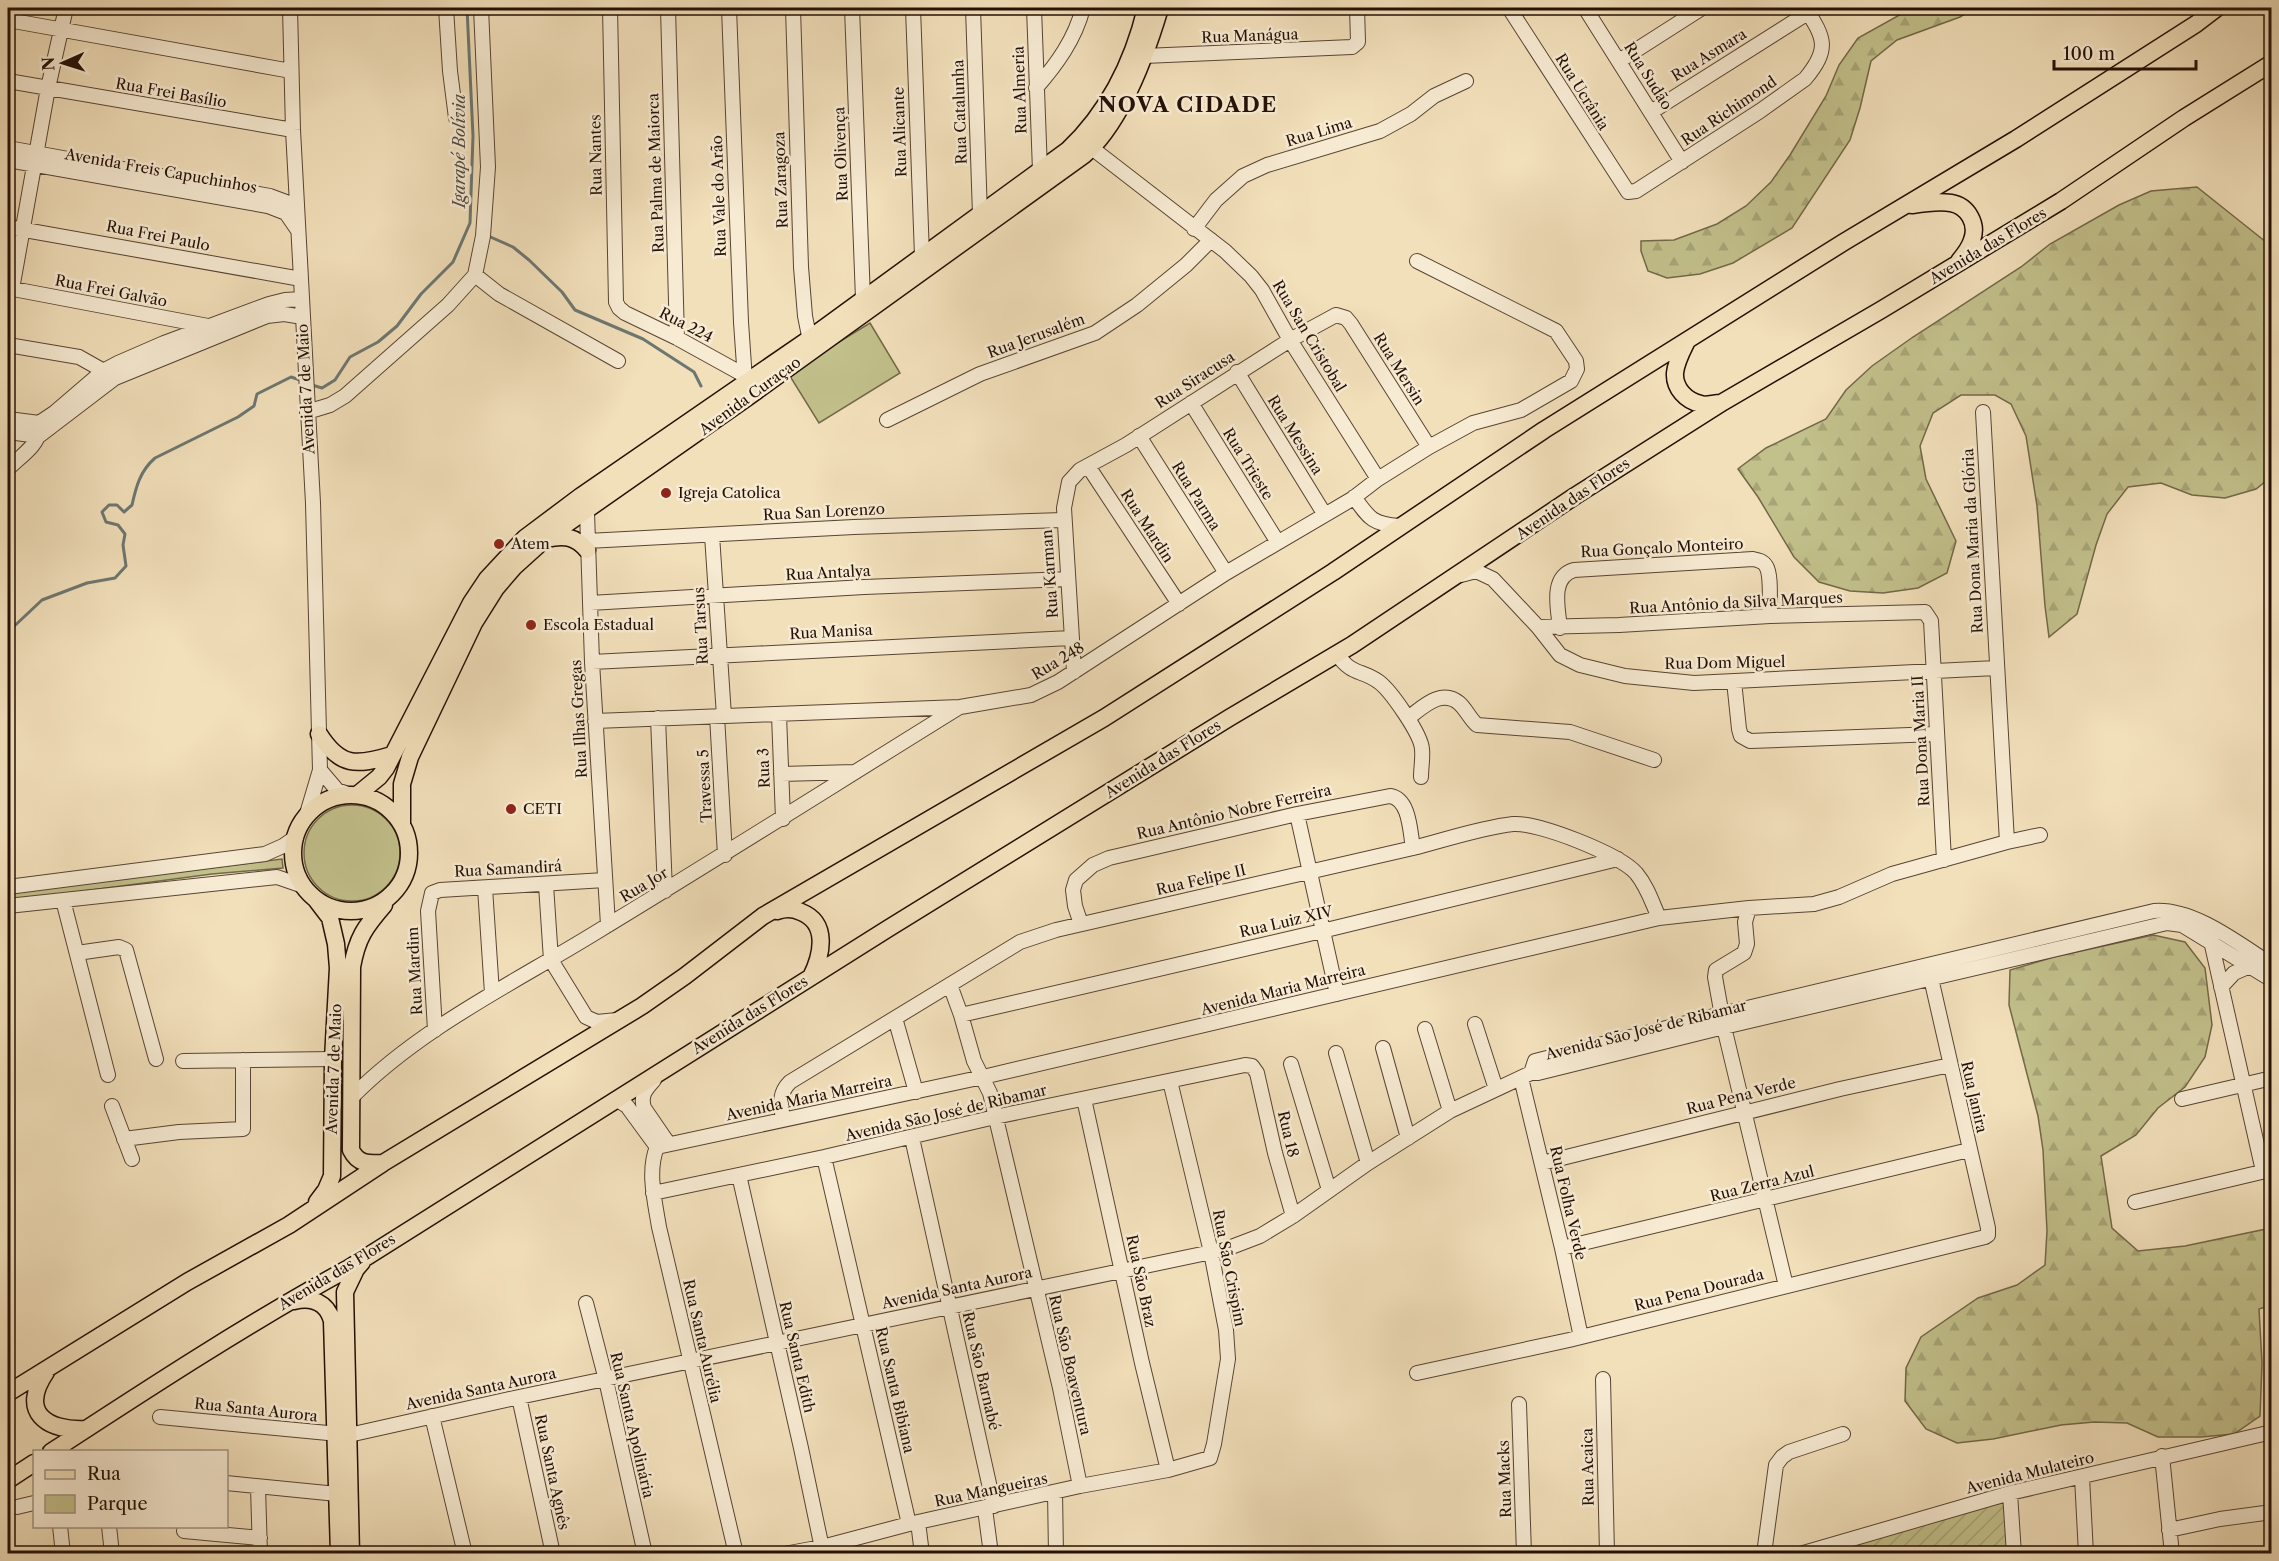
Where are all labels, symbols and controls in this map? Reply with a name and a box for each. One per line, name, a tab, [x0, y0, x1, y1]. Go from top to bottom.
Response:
street label: Rua Manágua	[1201, 24, 1299, 47]
street label: Rua Asmara	[1668, 24, 1750, 85]
north arrow	[33, 33, 93, 93]
scale bar	[2054, 33, 2196, 71]
street label: Rua Sudão	[1620, 38, 1677, 113]
text: 100 m	[2063, 43, 2115, 65]
street label: Rua Almeria	[1008, 46, 1031, 134]
street label: Rua Ucrânia	[1551, 50, 1614, 134]
text: N	[38, 56, 58, 71]
street label: Rua Catalunha	[948, 59, 971, 165]
street label: Rua Richimond	[1677, 72, 1780, 149]
street label: Rua Frei Basílio	[114, 73, 228, 112]
street label: Rua Alicante	[888, 87, 911, 178]
district label: NOVA CIDADE	[1098, 92, 1278, 117]
water label: Igarapé Bolívia	[449, 93, 469, 210]
street label: Rua Palma de Maiorca	[643, 93, 668, 253]
street label: Rua Olivença	[829, 106, 852, 202]
street label: Rua Lima	[1283, 112, 1354, 151]
street label: Rua Nantes	[585, 114, 606, 196]
street label: Rua Zaragoza	[769, 131, 792, 229]
street label: Rua Vale do Arão	[707, 135, 730, 257]
street label: Avenida Freis Capuchinhos	[63, 144, 259, 197]
street label: Avenida das Flores	[1925, 203, 2050, 289]
street label: Rua Frei Paulo	[105, 216, 212, 255]
street label: Rua Frei Galvão	[53, 270, 169, 311]
street label: Rua San Cristobal	[1269, 276, 1351, 396]
street label: Rua 224	[656, 303, 716, 346]
street label: Rua Jerusalém	[985, 309, 1087, 362]
street label: Avenida 7 de Maio	[293, 323, 318, 456]
street label: Rua Mersin	[1370, 329, 1430, 409]
street label: Rua Siracusa	[1151, 347, 1238, 412]
street label: Avenida Curaçao	[694, 352, 804, 439]
street label: Rua Messina	[1264, 392, 1327, 478]
street label: Rua Trieste	[1219, 424, 1278, 503]
street label: Rua Dona Maria da Glória	[1958, 448, 1987, 634]
street label: Avenida das Flores	[1511, 453, 1633, 544]
street label: Rua Parma	[1168, 458, 1225, 534]
place label: Igreja Catolica	[678, 483, 781, 502]
street label: Rua Mardin	[1117, 485, 1179, 567]
marker: Igreja Catolica	[659, 486, 673, 500]
street label: Rua San Lorenzo	[763, 499, 885, 524]
street label: Rua Karman	[1037, 528, 1062, 619]
place label: Atem	[510, 534, 550, 553]
street label: Rua Gonçalo Monteiro	[1580, 534, 1744, 561]
marker: Atem	[492, 537, 506, 551]
street label: Rua Antalya	[785, 561, 871, 584]
street label: Rua Tarsus	[689, 587, 712, 665]
street label: Rua Antônio da Silva Marques	[1629, 587, 1843, 618]
place label: Escola Estadual	[543, 615, 654, 634]
marker: Escola Estadual	[524, 618, 538, 632]
street label: Rua Manisa	[789, 620, 873, 643]
street label: Rua 248	[1028, 637, 1088, 684]
street label: Rua Dom Miguel	[1664, 652, 1786, 673]
street label: Rua Ilhas Gregas	[566, 659, 591, 779]
street label: Rua Dona Maria II	[1908, 675, 1933, 807]
street label: Avenida das Flores	[1100, 715, 1224, 802]
street label: Rua 3	[753, 748, 774, 788]
street label: Travessa 5	[693, 749, 716, 823]
street label: Rua Antônio Nobre Ferreira	[1135, 780, 1333, 843]
place label: CETI	[523, 799, 562, 818]
marker: CETI	[504, 802, 518, 816]
street label: Rua Samandirá	[454, 856, 562, 881]
street label: Rua Felipe II	[1154, 860, 1248, 899]
street label: Rua Jor	[616, 863, 672, 906]
street label: Rua Luiz XIV	[1237, 901, 1336, 941]
street label: Rua Mardim	[403, 926, 426, 1016]
street label: Avenida Maria Marreira	[1198, 960, 1367, 1019]
street label: Avenida das Flores	[687, 971, 811, 1058]
street label: Avenida São José de Ribamar	[1542, 995, 1749, 1064]
street label: Avenida 7 de Maio	[322, 1003, 345, 1136]
street label: Rua Janira	[1957, 1059, 1992, 1135]
street label: Avenida Maria Marreira	[723, 1071, 894, 1125]
street label: Rua Pena Verde	[1684, 1073, 1797, 1118]
street label: Avenida São José de Ribamar	[842, 1080, 1049, 1145]
street label: Rua 18	[1274, 1109, 1303, 1159]
street label: Rua Folha Verde	[1546, 1144, 1591, 1262]
street label: Rua Zerra Azul	[1708, 1161, 1816, 1206]
street label: Rua São Crispim	[1209, 1208, 1250, 1328]
street label: Avenida das Flores	[274, 1229, 399, 1315]
street label: Rua São Braz	[1122, 1233, 1161, 1329]
street label: Avenida Santa Aurora	[879, 1262, 1034, 1313]
street label: Rua Pena Dourada	[1632, 1264, 1766, 1315]
street label: Rua Santa Aurélia	[679, 1277, 726, 1405]
street label: Rua São Boaventura	[1045, 1293, 1096, 1437]
street label: Rua Santa Edith	[775, 1299, 820, 1415]
street label: Rua São Barnabé	[959, 1310, 1004, 1432]
street label: Rua Santa Bibiana	[872, 1325, 919, 1455]
street label: Rua Santa Apolinária	[606, 1350, 659, 1500]
street label: Avenida Santa Aurora	[403, 1363, 558, 1414]
street label: Rua Santa Aurora	[193, 1394, 319, 1425]
street label: Rua Santa Agnês	[531, 1412, 574, 1532]
street label: Rua Acaica	[1577, 1428, 1598, 1506]
street label: Rua Macks	[1494, 1440, 1515, 1518]
street label: Avenida Mulateiro	[1963, 1447, 2096, 1498]
legend	[33, 1450, 228, 1528]
text: Rua	[87, 1463, 121, 1485]
street label: Rua Mangueiras	[933, 1468, 1049, 1511]
text: Parque	[87, 1493, 148, 1515]

